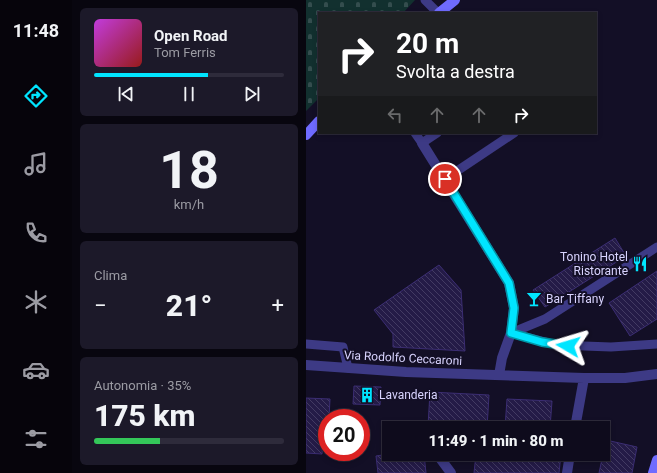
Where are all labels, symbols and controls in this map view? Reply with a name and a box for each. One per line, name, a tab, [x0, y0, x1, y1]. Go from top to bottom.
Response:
text: 11:48	[13, 20, 59, 41]
text: Open Road	[154, 27, 228, 45]
text: 20 m	[396, 27, 459, 60]
icon: right	[330, 28, 382, 80]
text: Tom Ferris	[154, 45, 216, 60]
text: Svolta a destra	[396, 61, 515, 82]
icon: directions	[22, 82, 50, 110]
icon: previous	[115, 83, 137, 105]
icon: pause	[178, 83, 200, 105]
icon: next	[241, 83, 263, 105]
icon: left	[384, 104, 406, 126]
icon: ahead	[426, 104, 448, 126]
icon: ahead	[468, 104, 490, 126]
icon: right	[510, 104, 532, 126]
text: 18	[159, 140, 219, 201]
icon: music	[22, 150, 50, 178]
pin	[428, 162, 462, 196]
icon: arrive	[434, 168, 456, 190]
text: km/h	[174, 197, 204, 212]
icon: phone	[22, 219, 50, 247]
place label: Tonino Hotel Ristorante	[560, 250, 628, 278]
restaurant icon: Tonino Hotel Ristorante	[631, 255, 649, 273]
text: Clima	[94, 268, 127, 283]
icon: climate	[22, 288, 50, 316]
text: 21°	[166, 288, 212, 323]
bar icon: Bar Tiffany	[525, 290, 543, 308]
place label: Bar Tiffany	[546, 292, 604, 306]
text: −	[94, 293, 107, 318]
text: +	[272, 293, 284, 318]
position arrow	[547, 325, 589, 367]
street label: Via Rodolfo Ceccaroni	[343, 348, 463, 368]
icon: car	[22, 356, 50, 384]
text: Autonomia · 35%	[94, 378, 191, 393]
building icon: Lavanderia	[358, 386, 376, 404]
place label: Lavanderia	[379, 388, 437, 402]
text: 175 km	[94, 398, 196, 433]
speed limit sign: 20	[318, 409, 370, 461]
icon: filters	[22, 425, 50, 453]
text: 11:49 · 1 min · 80 m	[428, 432, 564, 450]

